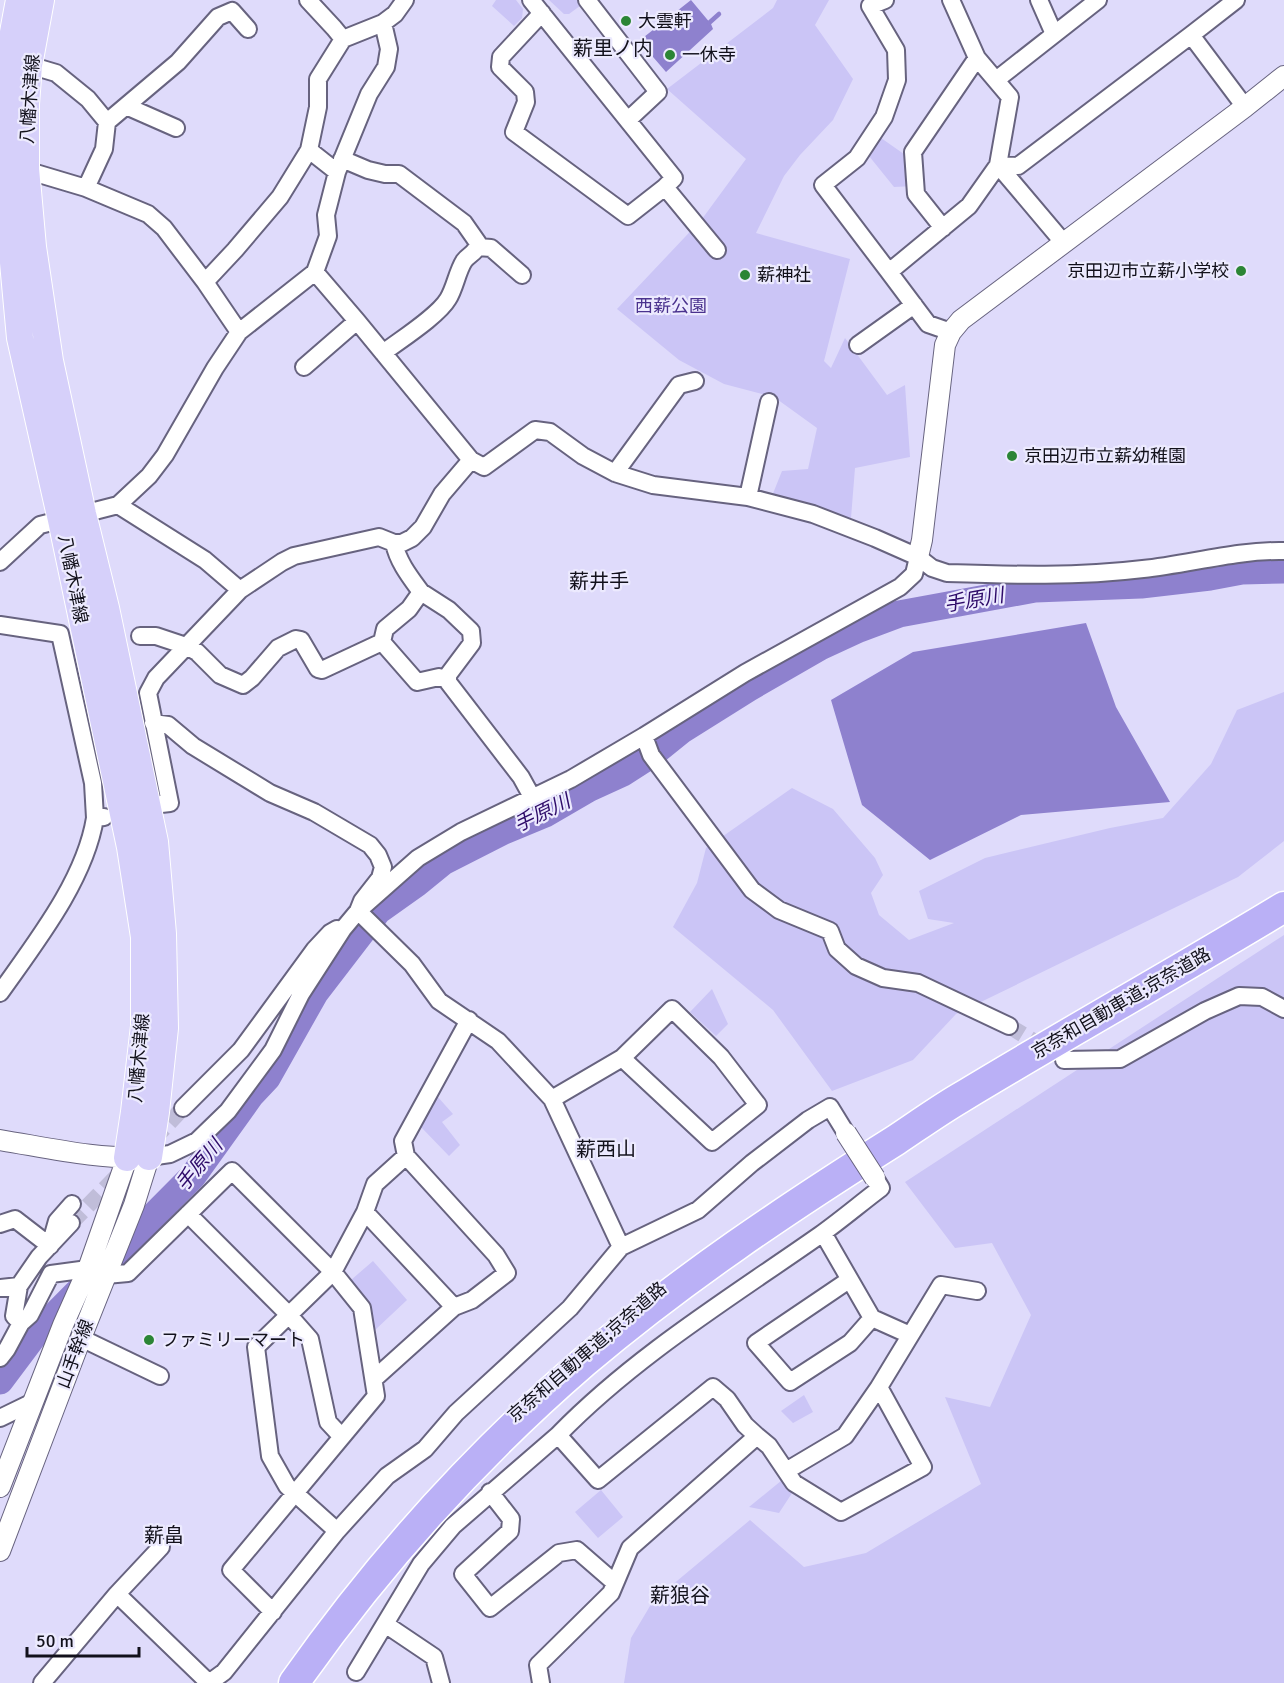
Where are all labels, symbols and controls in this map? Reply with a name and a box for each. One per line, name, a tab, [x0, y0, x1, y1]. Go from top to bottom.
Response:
place label: 大雲軒	[638, 10, 692, 32]
marker: 大雲軒	[619, 14, 633, 28]
district label: 薪里ノ内	[573, 36, 653, 61]
place label: 一休寺	[682, 44, 736, 66]
marker: 一休寺	[663, 48, 677, 62]
street label: 八幡木津線	[16, 53, 44, 145]
place label: 京田辺市立薪小学校	[1067, 260, 1229, 282]
place label: 薪神社	[757, 264, 811, 286]
marker: 京田辺市立薪小学校	[1234, 264, 1248, 278]
marker: 薪神社	[738, 268, 752, 282]
park label: 西薪公園	[635, 295, 707, 317]
place label: 京田辺市立薪幼稚園	[1024, 445, 1186, 467]
marker: 京田辺市立薪幼稚園	[1005, 449, 1019, 463]
street label: 八幡木津線	[54, 533, 92, 625]
district label: 薪井手	[569, 569, 629, 594]
water label: 手原川	[942, 582, 1008, 618]
water label: 手原川	[510, 788, 576, 837]
street label: 京奈和自動車道;京奈道路	[1028, 943, 1214, 1063]
street label: 八幡木津線	[124, 1012, 154, 1104]
water label: 手原川	[170, 1132, 229, 1196]
district label: 薪西山	[576, 1137, 636, 1162]
street label: 京奈和自動車道;京奈道路	[503, 1277, 671, 1427]
street label: 山手幹線	[52, 1316, 98, 1392]
place label: ファミリーマート	[161, 1329, 305, 1351]
marker: ファミリーマート	[142, 1333, 156, 1347]
district label: 薪畠	[144, 1523, 184, 1548]
district label: 薪狼谷	[650, 1583, 710, 1608]
scale bar	[27, 1620, 140, 1658]
text: 50 m	[36, 1630, 74, 1652]

